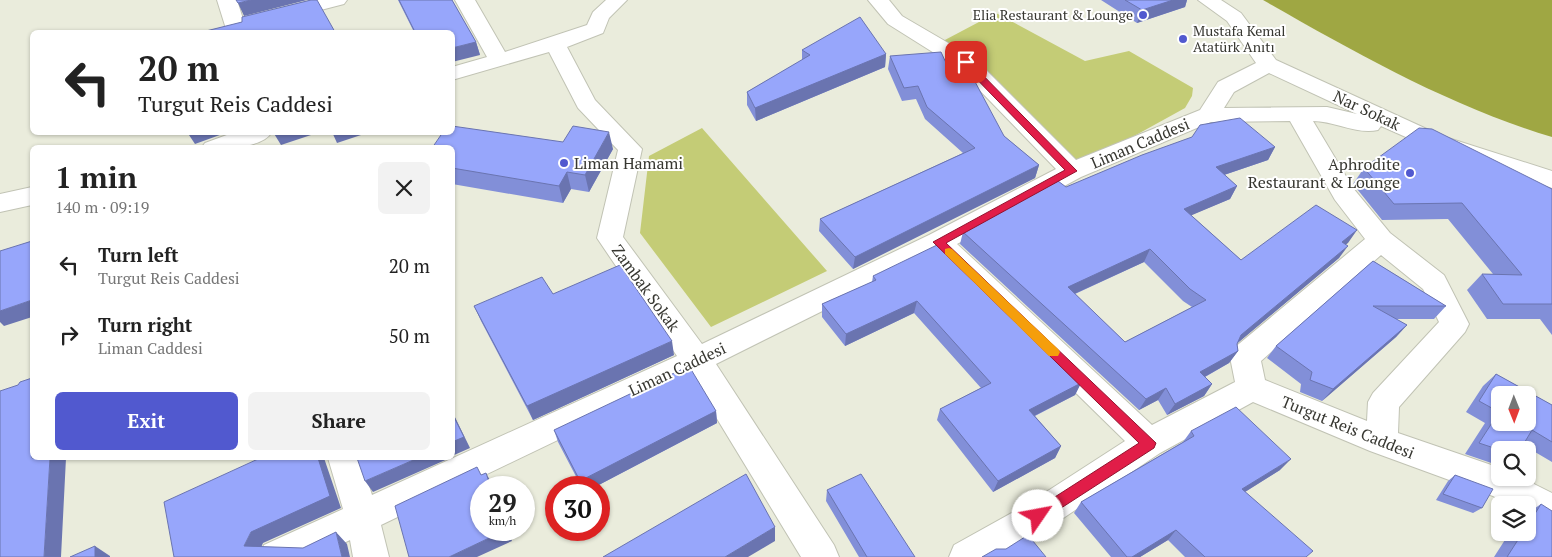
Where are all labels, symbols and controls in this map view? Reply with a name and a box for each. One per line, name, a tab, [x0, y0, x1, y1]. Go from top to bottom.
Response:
place label: Elia Restaurant & Lounge	[973, 5, 1133, 24]
marker: Elia Restaurant & Lounge	[1137, 9, 1149, 21]
place label: Mustafa Kemal Atatürk Anıtı	[1193, 21, 1286, 56]
marker: Mustafa Kemal Atatürk Anıtı	[1177, 33, 1189, 45]
pin	[945, 41, 987, 83]
text: 20 m	[138, 45, 219, 91]
icon: arrive	[952, 48, 980, 76]
icon: left	[55, 50, 120, 115]
street label: Nar Sokak	[1330, 85, 1405, 135]
text: Turgut Reis Caddesi	[138, 89, 333, 118]
street label: Liman Caddesi	[1087, 112, 1193, 174]
place label: Liman Hamami	[574, 152, 683, 174]
place label: Aphrodite Restaurant & Lounge	[1248, 153, 1400, 193]
text: 1 min	[55, 157, 137, 197]
marker: Liman Hamami	[558, 157, 570, 169]
button: close	[378, 162, 430, 214]
marker: Aphrodite Restaurant & Lounge	[1404, 167, 1416, 179]
text: 140 m · 09:19	[55, 196, 149, 218]
street label: Zambak Sokak	[607, 240, 685, 337]
text: Turn left	[98, 242, 179, 267]
icon: left	[55, 251, 83, 279]
text: 20 m	[389, 253, 430, 278]
text: Turgut Reis Caddesi	[98, 267, 240, 289]
text: Turn right	[98, 312, 192, 337]
icon: right	[55, 321, 83, 349]
text: 50 m	[389, 323, 430, 348]
text: Liman Caddesi	[98, 337, 203, 359]
street label: Liman Caddesi	[625, 337, 729, 401]
north arrow	[1491, 386, 1536, 431]
map controls	[1491, 386, 1536, 541]
street label: Turgut Reis Caddesi	[1278, 390, 1418, 464]
button: Exit	[55, 392, 238, 450]
button: Share	[248, 392, 430, 450]
button: search	[1491, 441, 1536, 486]
speed limit sign: 30	[545, 476, 610, 541]
text: 29	[488, 486, 517, 519]
position arrow	[1011, 489, 1063, 541]
button: layers	[1491, 496, 1536, 541]
text: km/h	[489, 513, 516, 528]

